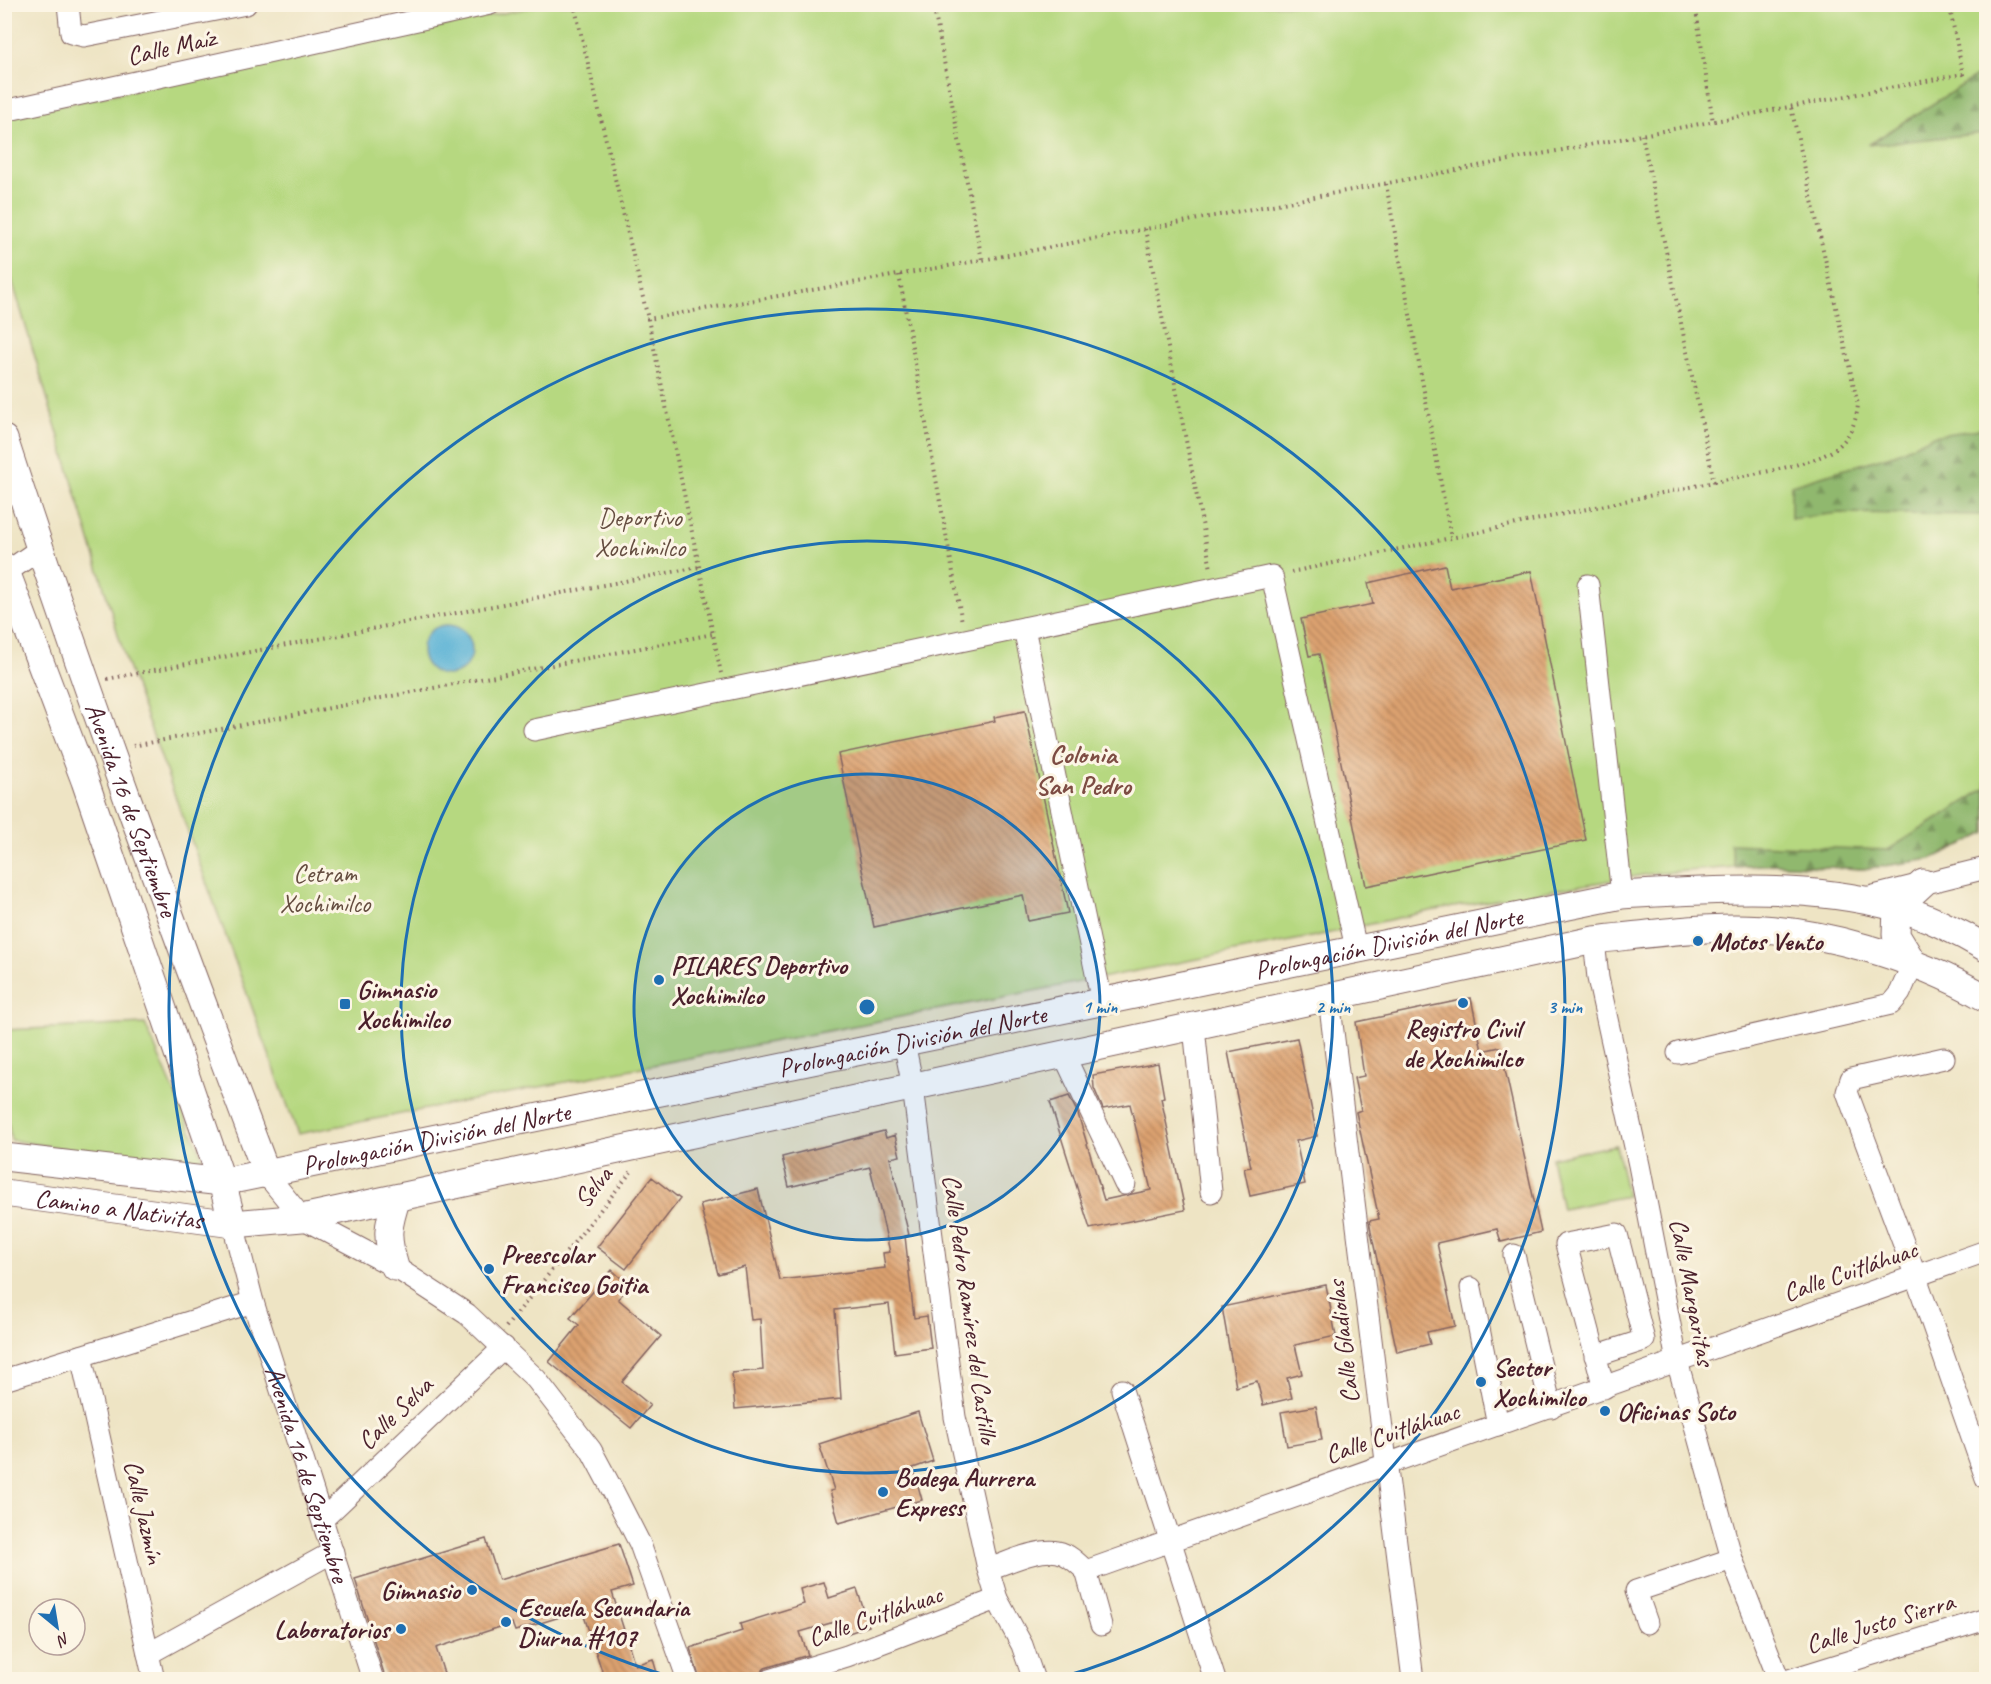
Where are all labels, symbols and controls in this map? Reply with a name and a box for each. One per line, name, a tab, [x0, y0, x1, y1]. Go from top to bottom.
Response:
street label: Calle Maíz	[124, 20, 221, 73]
park label: Deportivo Xochimilco	[595, 501, 687, 564]
street label: Avenida 16 de Septiembre	[78, 698, 186, 923]
district label: Colonia San Pedro	[1035, 737, 1133, 802]
park label: Cetram Xochimilco	[280, 857, 372, 920]
street label: Prolongación División del Norte	[1252, 899, 1527, 986]
place label: Motos Vento	[1710, 925, 1824, 958]
marker: Motos Vento	[1691, 934, 1705, 948]
place label: PILARES Deportivo Xochimilco	[671, 949, 849, 1012]
place label: Gimnasio Xochimilco	[357, 973, 451, 1036]
marker: PILARES Deportivo Xochimilco	[652, 973, 666, 987]
text: 1 min	[1083, 996, 1118, 1018]
text: 2 min	[1316, 996, 1351, 1018]
marker: Registro Civil de Xochimilco	[1456, 996, 1470, 1010]
text: 3 min	[1548, 996, 1583, 1018]
marker: Gimnasio Xochimilco	[338, 997, 352, 1011]
street label: Prolongación División del Norte	[776, 997, 1050, 1084]
centre of rings	[857, 997, 877, 1017]
place label: Registro Civil de Xochimilco	[1404, 1012, 1526, 1075]
street label: Prolongación División del Norte	[299, 1094, 574, 1182]
street label: Selva	[566, 1158, 621, 1215]
street label: Calle Pedro Ramírez del Castillo	[935, 1172, 1006, 1448]
street label: Camino a Nativitas	[33, 1181, 207, 1237]
street label: Calle Margaritas	[1662, 1216, 1723, 1370]
street label: Calle Cuitláhuac	[1779, 1232, 1922, 1309]
place label: Preescolar Francisco Goitia	[501, 1238, 650, 1301]
marker: Preescolar Francisco Goitia	[482, 1262, 496, 1276]
street label: Calle Gladiolas	[1319, 1277, 1367, 1405]
place label: Sector Xochimilco	[1493, 1351, 1587, 1414]
street label: Avenida 16 de Septiembre	[258, 1362, 358, 1588]
street label: Calle Selva	[350, 1368, 441, 1457]
marker: Sector Xochimilco	[1474, 1375, 1488, 1389]
street label: Calle Cuitláhuac	[1321, 1394, 1464, 1471]
place label: Oficinas Soto	[1617, 1395, 1736, 1428]
marker: Oficinas Soto	[1598, 1404, 1612, 1418]
street label: Calle Jazmín	[116, 1457, 172, 1568]
place label: Bodega Aurrera Express	[895, 1461, 1036, 1524]
marker: Bodega Aurrera Express	[876, 1485, 890, 1499]
place label: Gimnasio	[381, 1574, 462, 1607]
street label: Calle Cuitláhuac	[804, 1577, 947, 1654]
marker: Gimnasio	[465, 1583, 479, 1597]
street label: Calle Justo Sierra	[1802, 1584, 1960, 1661]
place label: Escuela Secundaria Diurna #107	[518, 1591, 691, 1654]
north arrow	[27, 1597, 87, 1657]
place label: Laboratorios	[274, 1613, 392, 1646]
marker: Escuela Secundaria Diurna #107	[499, 1615, 513, 1629]
marker: Laboratorios	[394, 1622, 408, 1636]
text: N	[52, 1628, 73, 1652]

